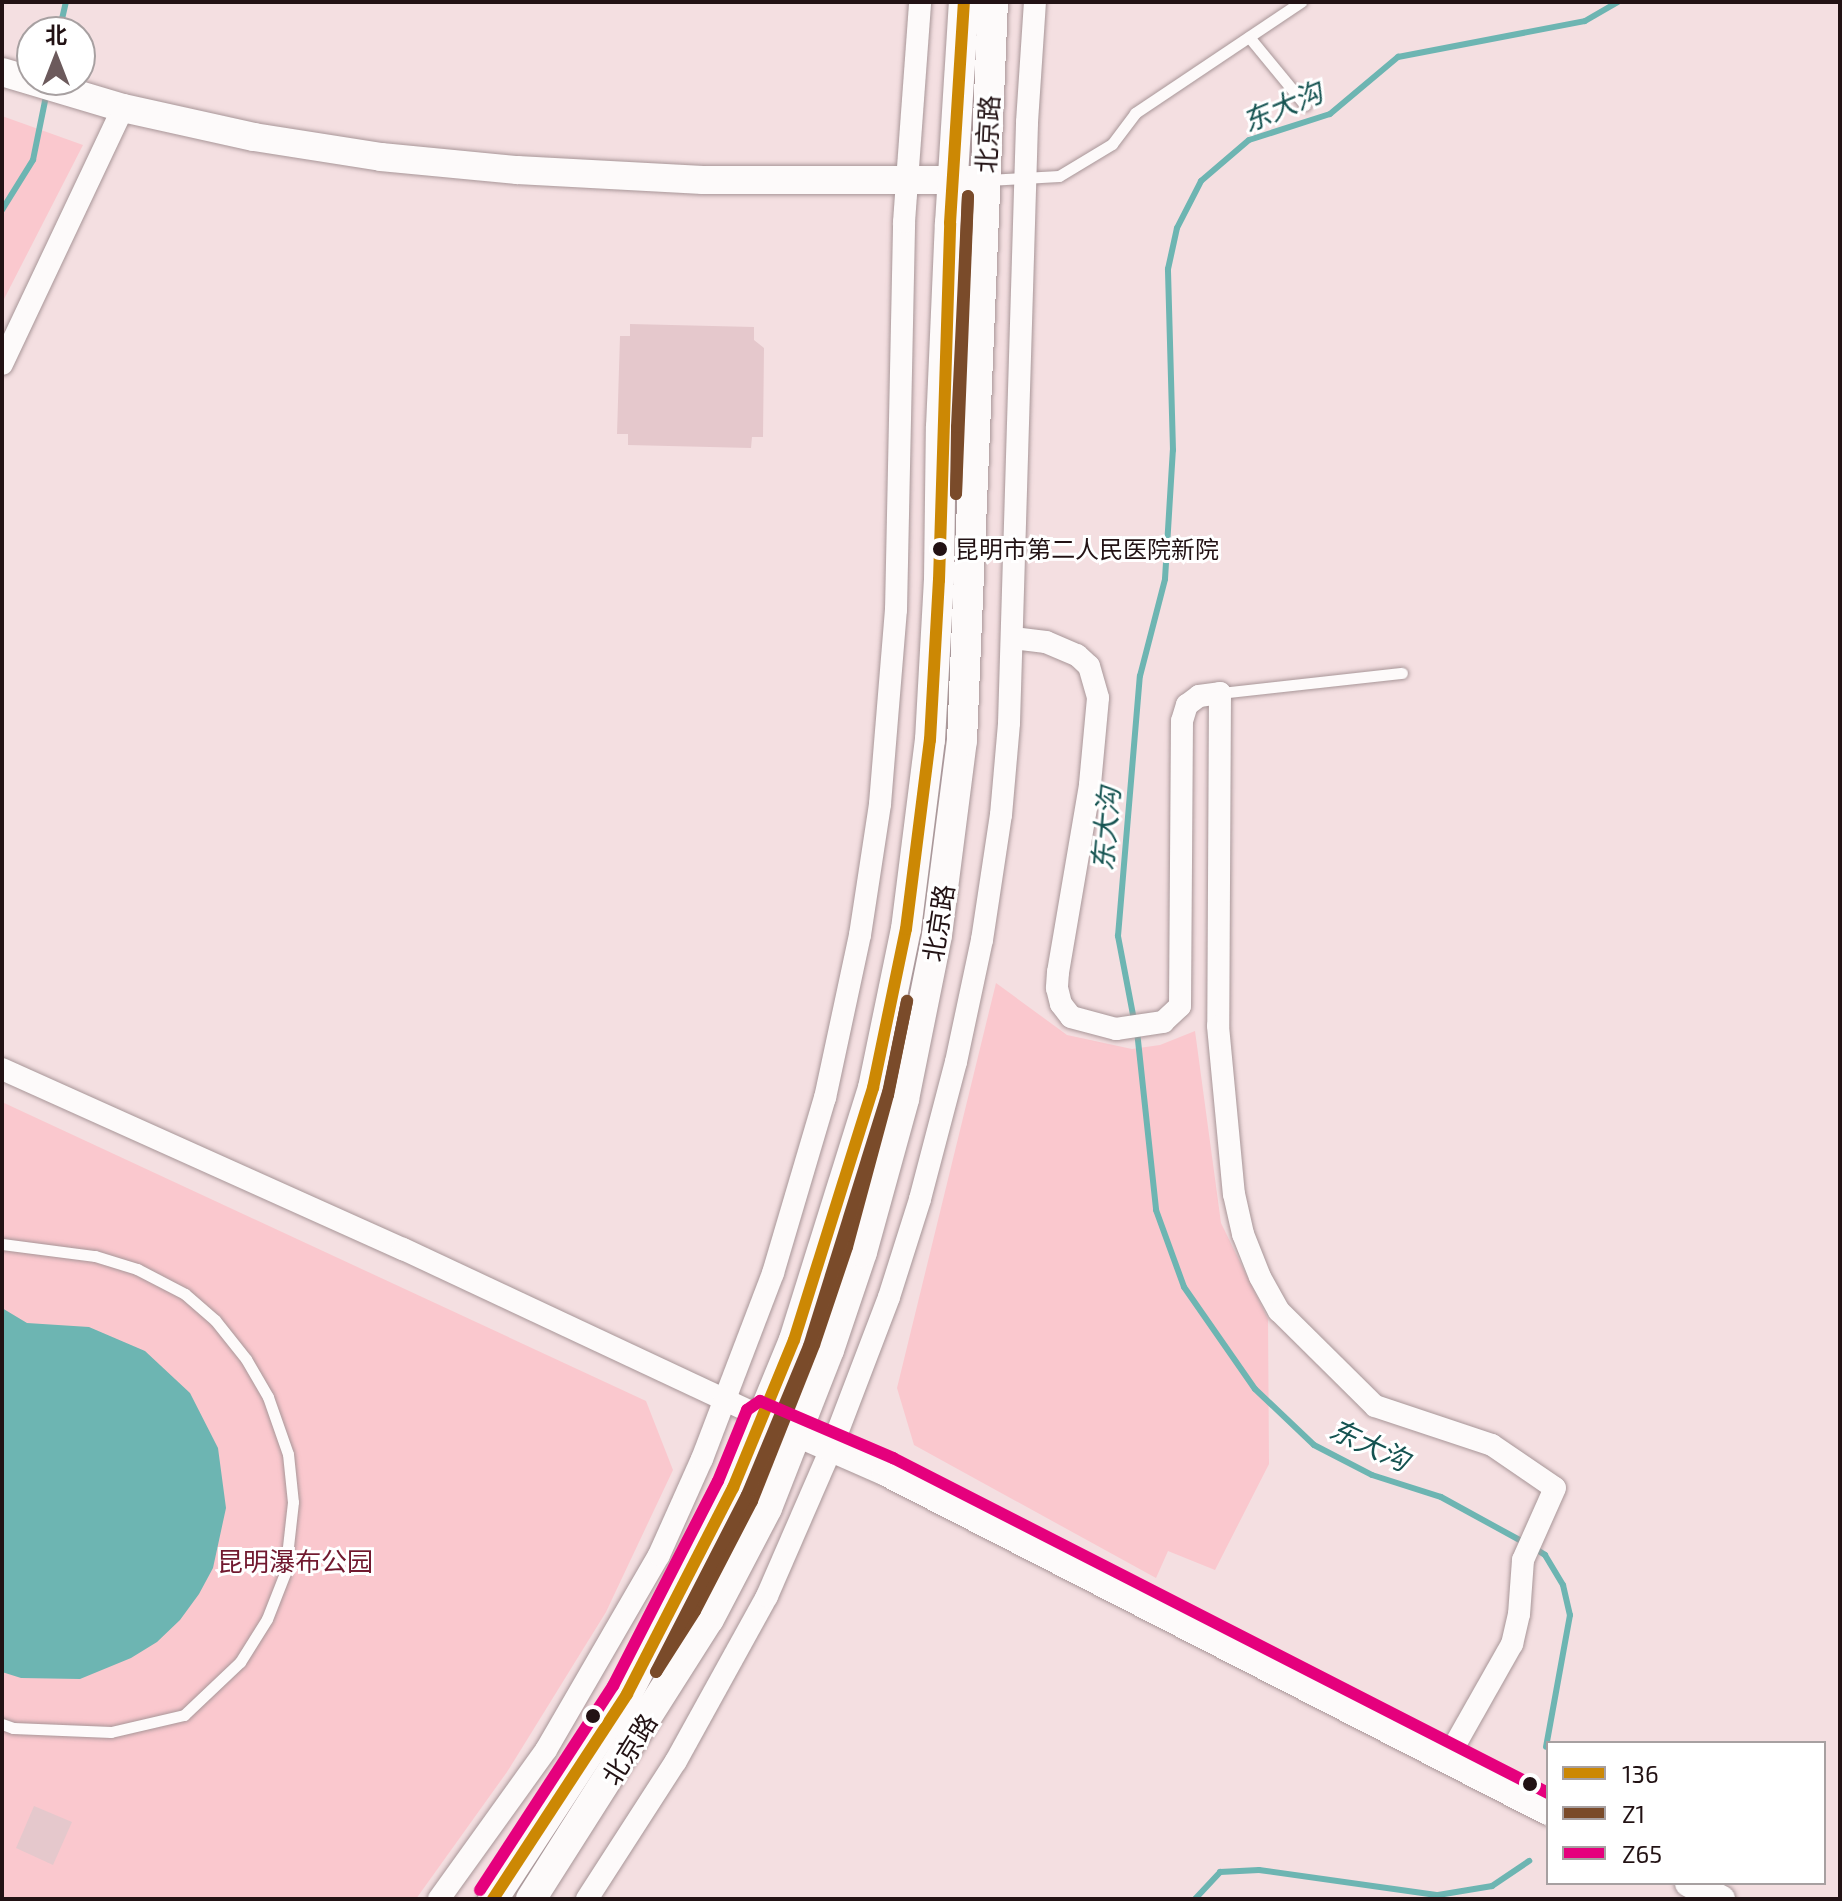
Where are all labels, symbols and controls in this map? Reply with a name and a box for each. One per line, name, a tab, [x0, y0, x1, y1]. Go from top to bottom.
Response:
north arrow	[16, 16, 96, 96]
text: 北	[45, 21, 67, 47]
water label: 东大沟	[1237, 74, 1327, 138]
street label: 北京路	[969, 94, 1005, 174]
place label: 昆明市第二人民医院新院	[955, 535, 1219, 563]
marker: 昆明市第二人民医院新院	[932, 541, 948, 557]
water label: 东大沟	[1085, 786, 1125, 872]
street label: 北京路	[916, 882, 960, 964]
water label: 东大沟	[1325, 1411, 1415, 1477]
park label: 昆明瀑布公园	[217, 1545, 373, 1577]
unlabelled marker	[585, 1708, 601, 1724]
street label: 北京路	[595, 1708, 663, 1790]
legend	[1546, 1741, 1826, 1885]
text: 136	[1622, 1759, 1659, 1788]
unlabelled marker	[1522, 1776, 1538, 1792]
text: Z1	[1622, 1799, 1645, 1828]
text: Z65	[1622, 1839, 1662, 1868]

